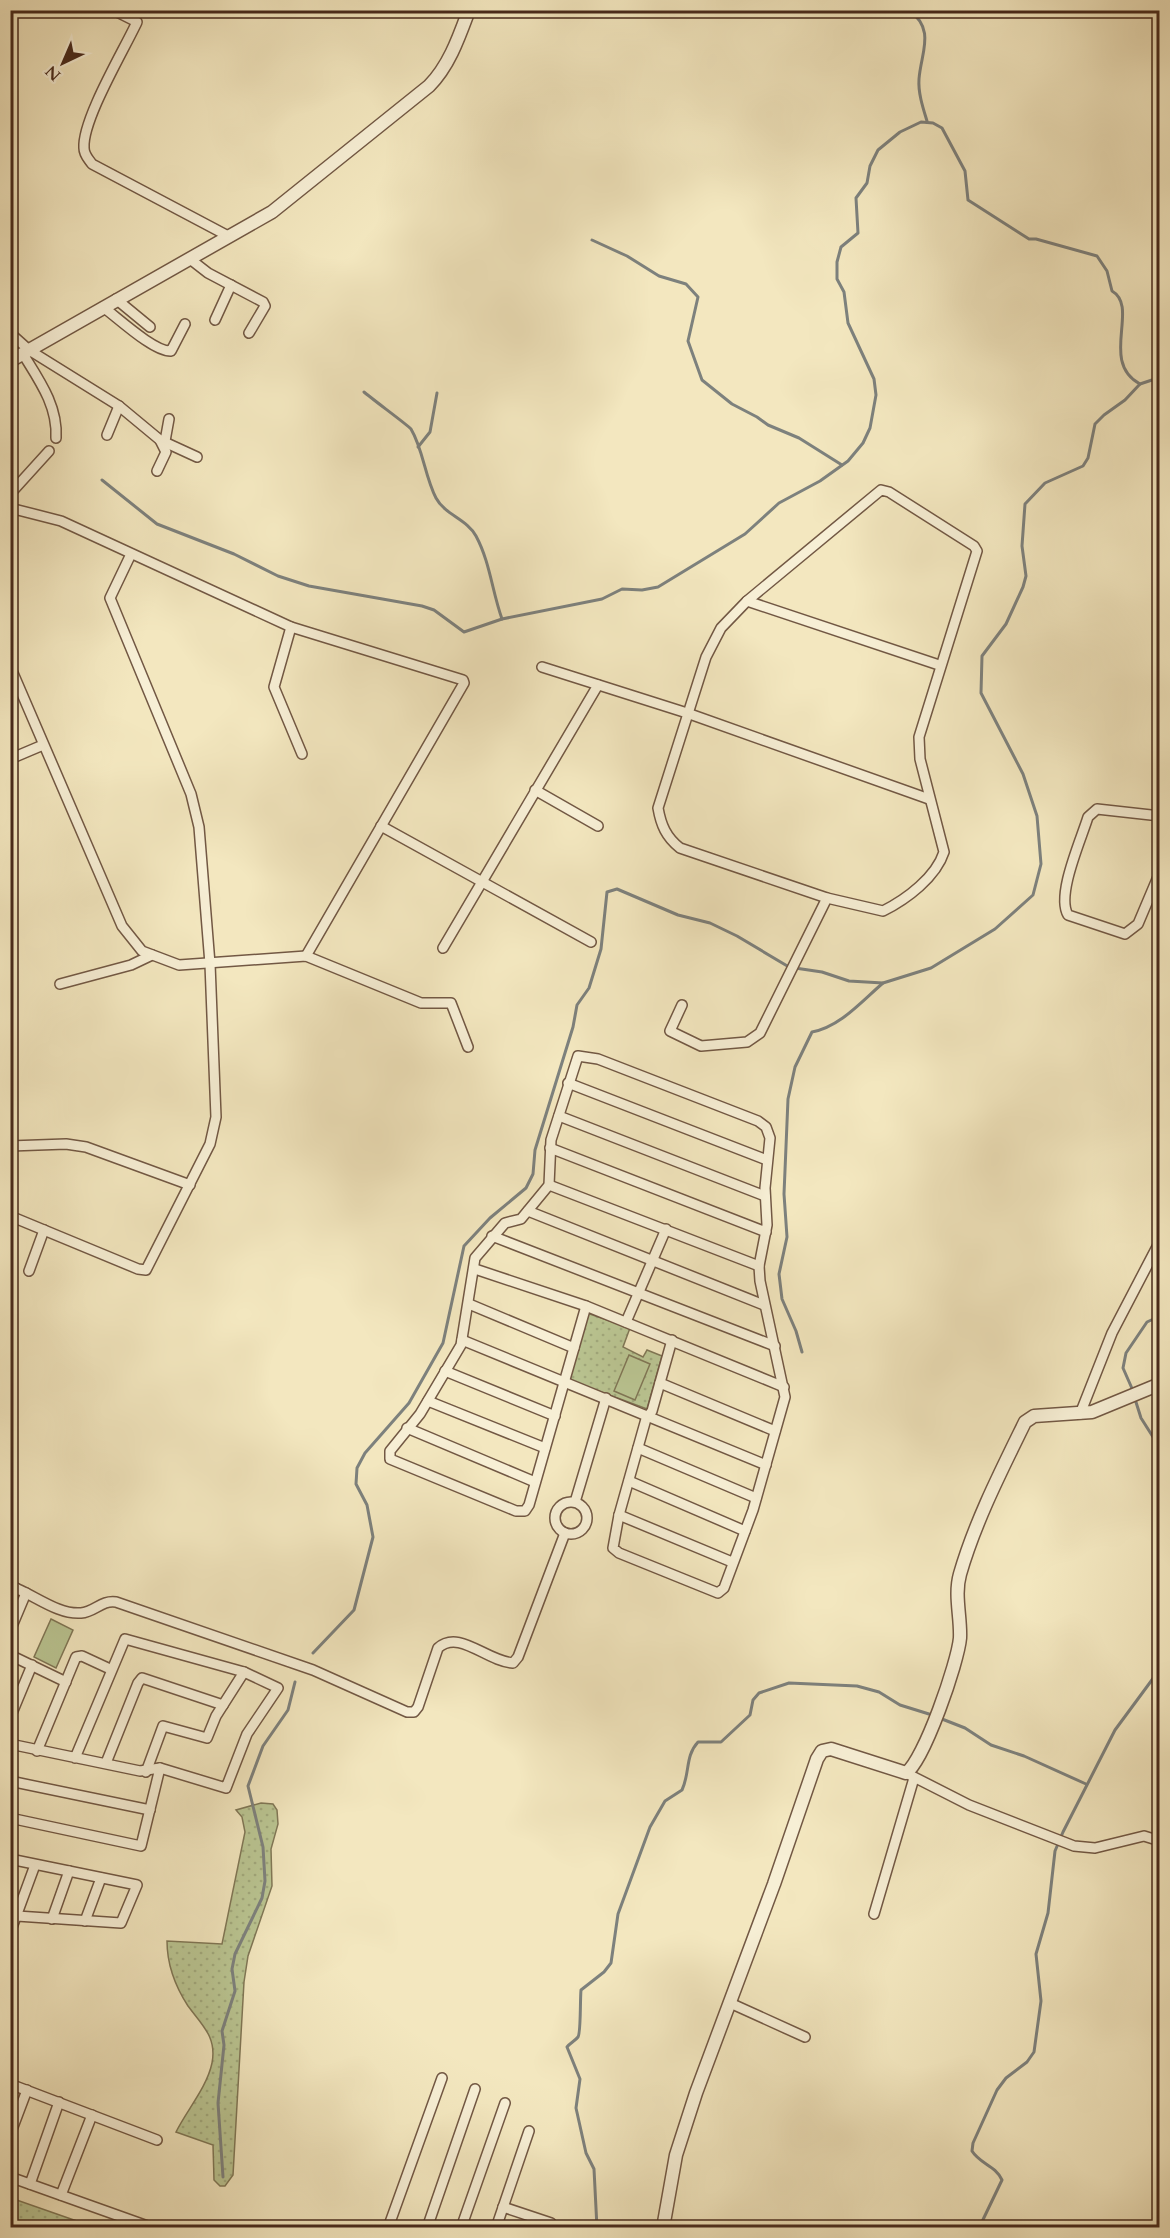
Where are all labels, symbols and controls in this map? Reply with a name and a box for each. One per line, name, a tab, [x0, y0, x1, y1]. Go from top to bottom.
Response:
north arrow	[33, 33, 93, 93]
text: N	[41, 60, 66, 86]

